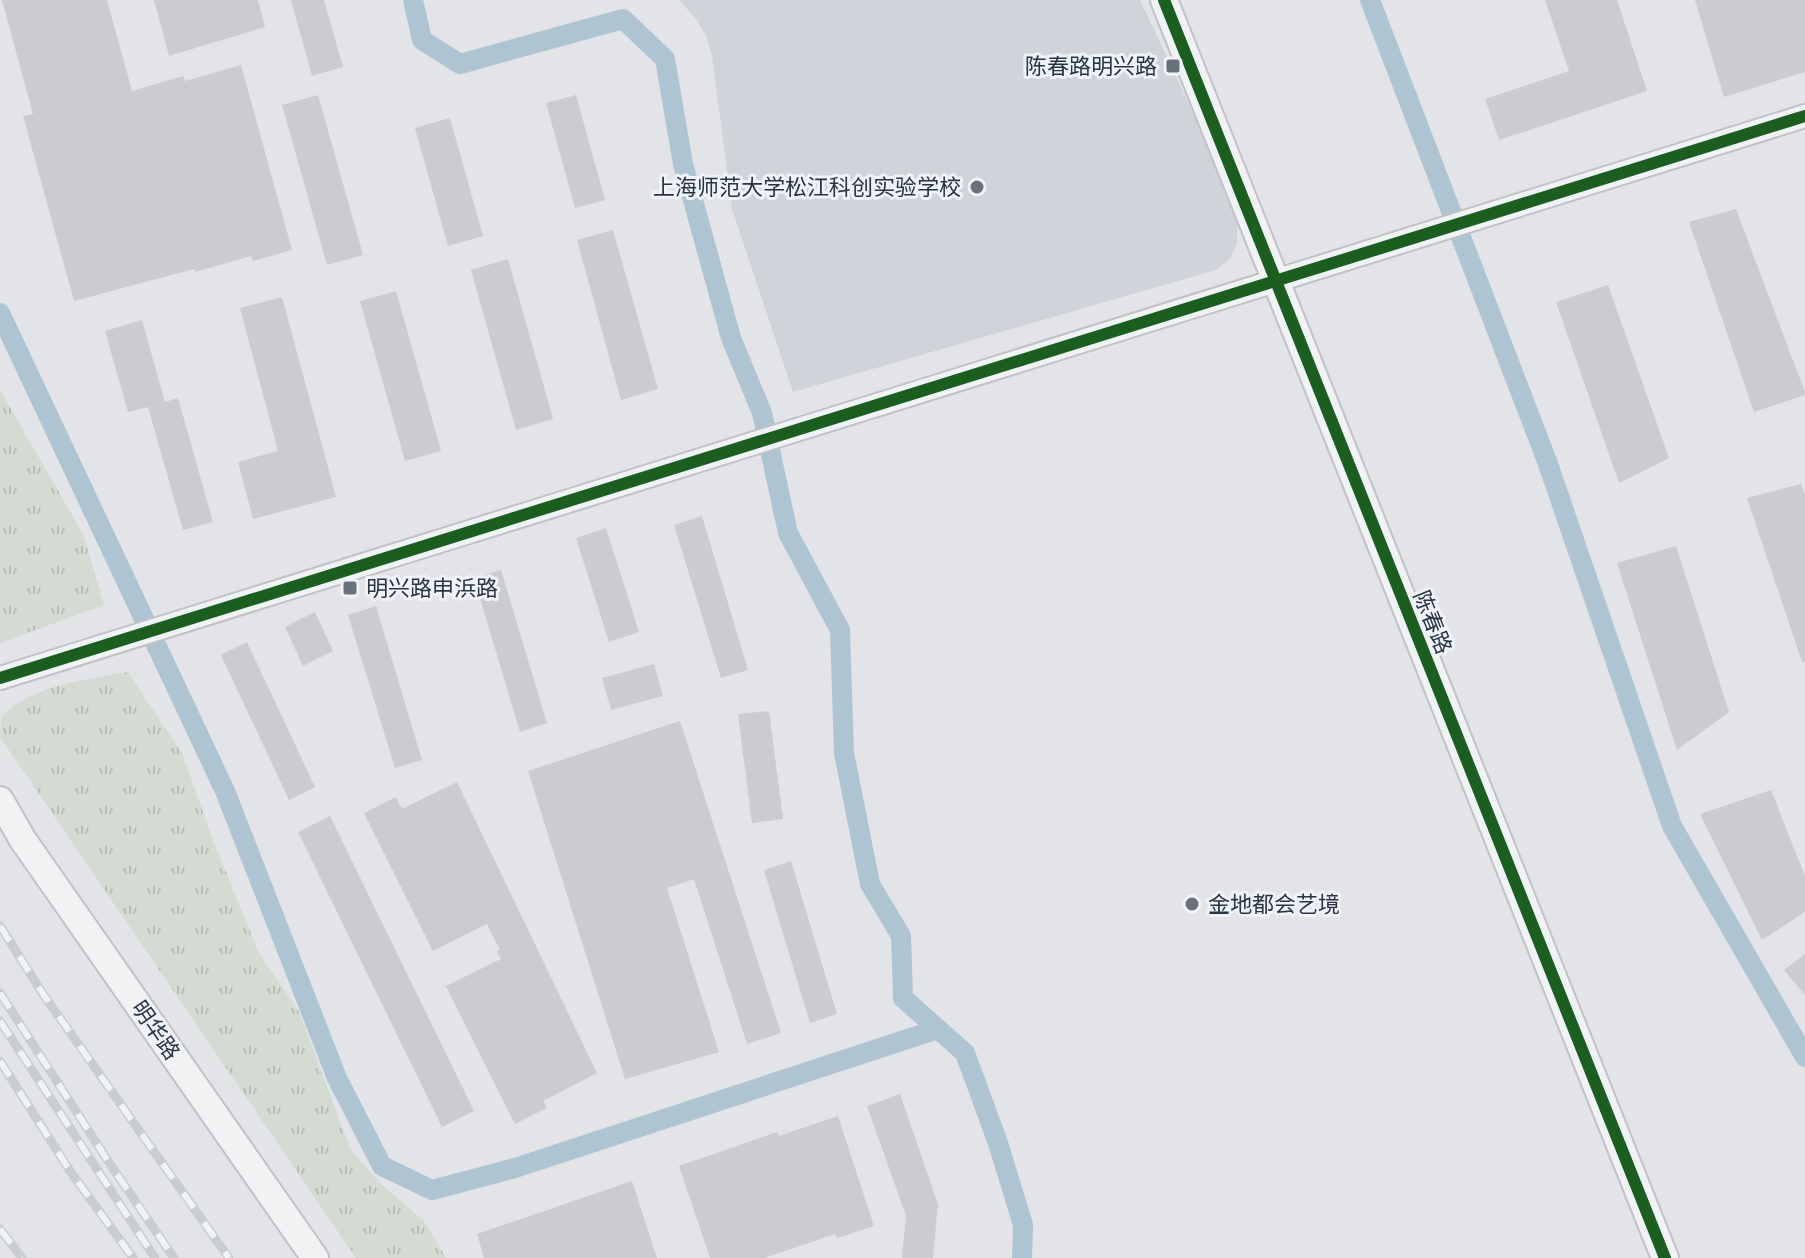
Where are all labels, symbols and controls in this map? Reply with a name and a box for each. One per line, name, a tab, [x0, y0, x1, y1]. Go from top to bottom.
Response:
place label: 陈春路明兴路	[1025, 52, 1157, 80]
marker: 陈春路明兴路	[1164, 57, 1182, 75]
place label: 上海师范大学松江科创实验学校	[653, 173, 961, 201]
marker: 上海师范大学松江科创实验学校	[968, 178, 986, 196]
place label: 明兴路申浜路	[366, 574, 498, 602]
marker: 明兴路申浜路	[341, 579, 359, 597]
street label: 陈春路	[1408, 586, 1458, 658]
place label: 金地都会艺境	[1208, 890, 1340, 918]
marker: 金地都会艺境	[1183, 895, 1201, 913]
street label: 明华路	[126, 995, 186, 1065]

